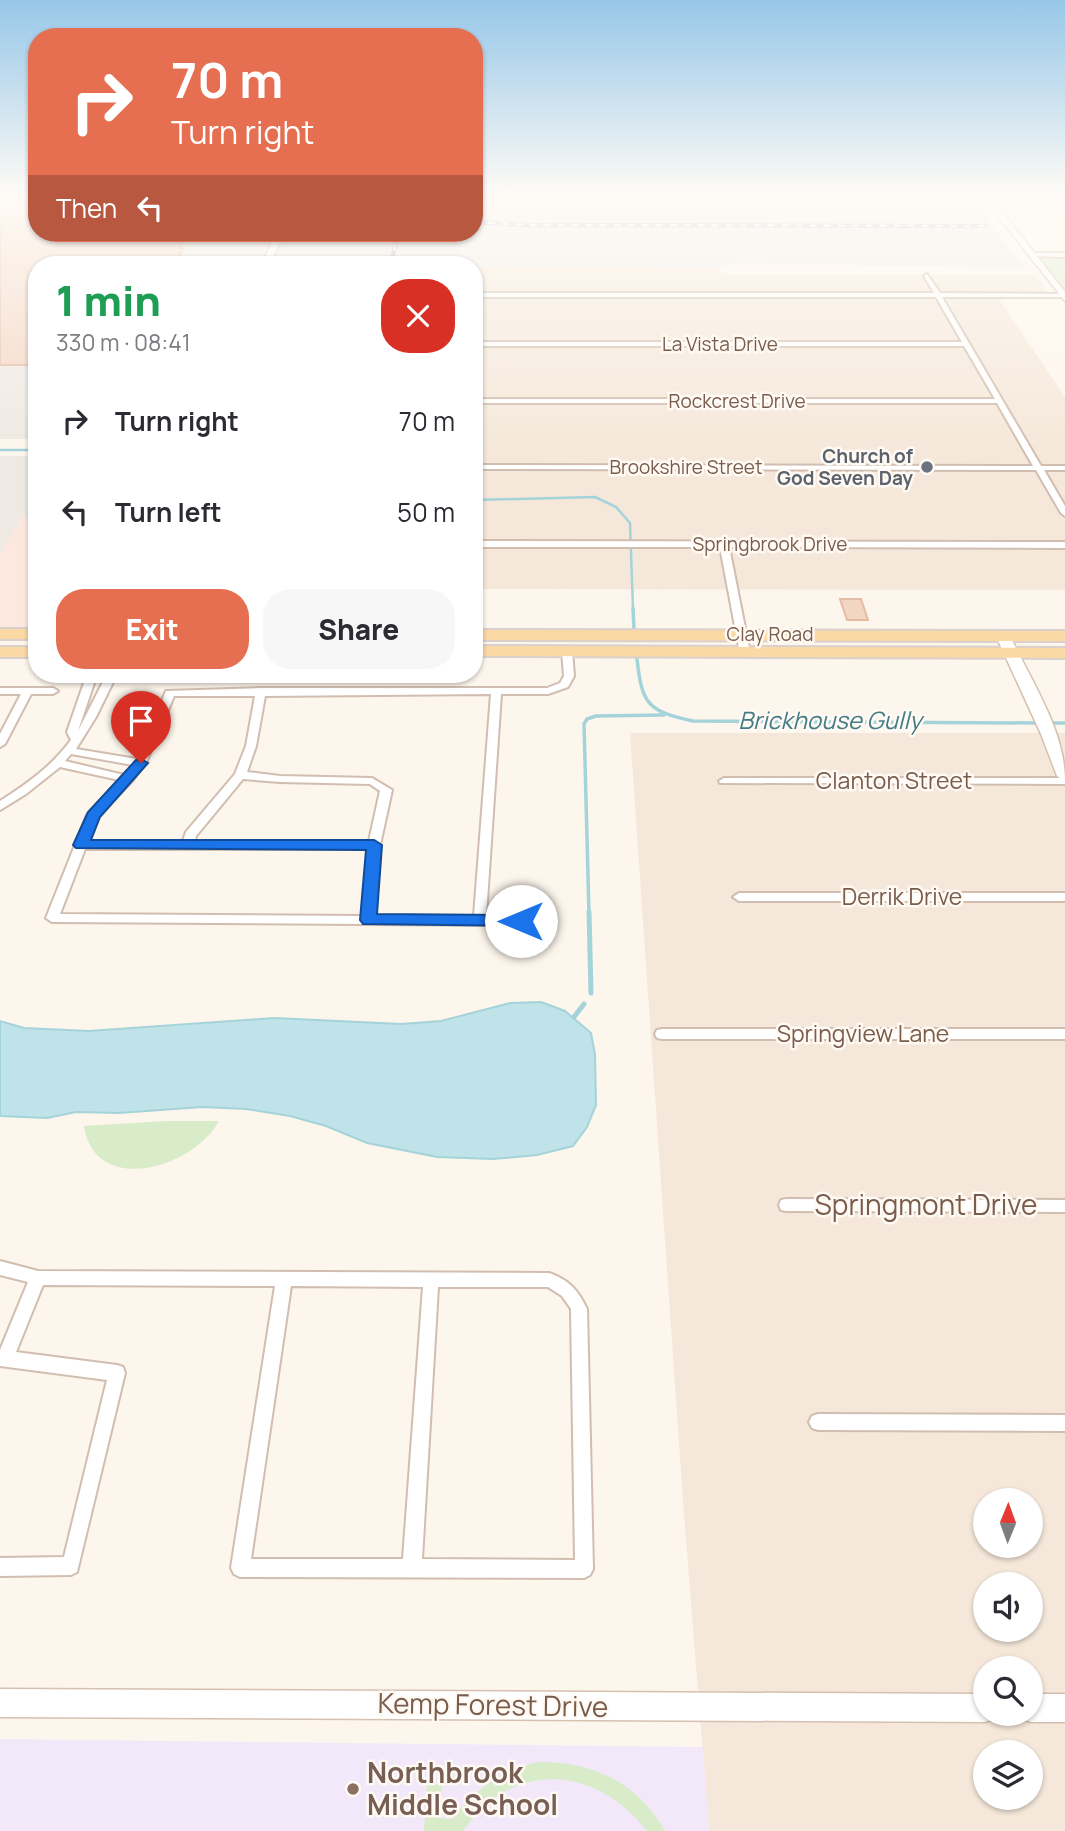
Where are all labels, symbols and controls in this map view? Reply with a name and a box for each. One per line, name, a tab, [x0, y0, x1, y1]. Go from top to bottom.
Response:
text: 70 m	[171, 46, 283, 113]
icon: right	[56, 56, 147, 147]
text: Turn right	[171, 110, 314, 154]
icon: left	[131, 189, 169, 227]
text: Then	[56, 190, 117, 226]
text: 1 min	[56, 271, 161, 329]
button: close	[381, 279, 455, 353]
text: 330 m · 08:41	[56, 326, 191, 358]
street label: La Vista Drive	[662, 331, 778, 357]
street label: Rockcrest Drive	[668, 388, 806, 414]
icon: right	[56, 402, 94, 440]
text: Turn right	[115, 403, 239, 439]
text: 70 m	[399, 403, 455, 439]
place label: Church of God Seven Day	[777, 443, 913, 491]
street label: Brookshire Street	[609, 454, 763, 480]
marker: Church of God Seven Day	[919, 459, 935, 475]
icon: left	[56, 493, 94, 531]
text: Turn left	[115, 494, 222, 530]
text: 50 m	[397, 494, 455, 530]
street label: Springbrook Drive	[693, 531, 847, 557]
button: Exit	[56, 589, 249, 669]
button: Share	[263, 589, 455, 669]
street label: Clay Road	[727, 621, 813, 647]
pin	[111, 691, 171, 763]
icon: arrive	[122, 702, 160, 740]
water label: Brickhouse Gully	[738, 703, 925, 736]
street label: Clanton Street	[816, 764, 972, 796]
street label: Derrik Drive	[842, 880, 962, 912]
position arrow	[484, 884, 558, 958]
street label: Springview Lane	[777, 1017, 949, 1049]
street label: Springmont Drive	[815, 1185, 1037, 1223]
north arrow	[973, 1488, 1043, 1558]
map controls	[973, 1488, 1043, 1810]
button: sound	[973, 1572, 1043, 1642]
button: search	[973, 1656, 1043, 1726]
street label: Kemp Forest Drive	[377, 1683, 609, 1725]
button: layers	[973, 1740, 1043, 1810]
place label: Northbrook Middle School	[367, 1753, 558, 1823]
marker: Northbrook Middle School	[345, 1781, 361, 1797]

